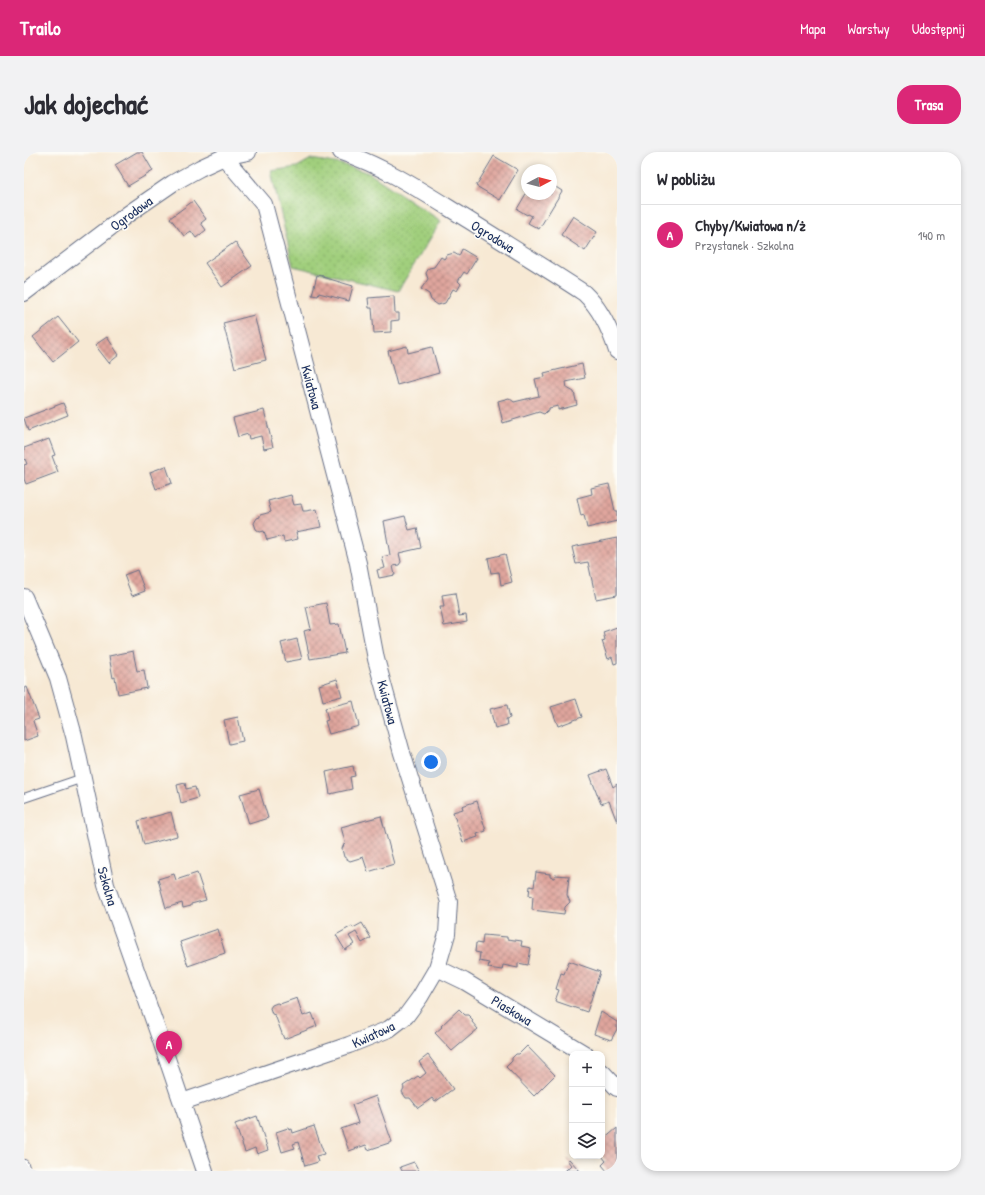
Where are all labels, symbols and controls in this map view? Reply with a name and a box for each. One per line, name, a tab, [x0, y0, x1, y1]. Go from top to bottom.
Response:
text: Trailo	[20, 15, 61, 41]
text: Mapa	[800, 19, 826, 38]
text: Warstwy	[848, 19, 890, 38]
text: Udostępnij	[912, 19, 965, 38]
text: Jak dojechać	[24, 85, 148, 123]
button: Trasa	[897, 85, 961, 124]
north arrow	[521, 164, 557, 200]
text: W pobliżu	[657, 167, 715, 190]
street label: Ogrodowa	[106, 191, 157, 236]
street label: Ogrodowa	[467, 215, 519, 258]
text: Chyby/Kwiatowa n/ż	[695, 215, 806, 236]
text: A	[667, 226, 673, 244]
text: 140 m	[918, 226, 945, 244]
text: Przystanek · Szkolna	[695, 236, 794, 254]
street label: Kwiatowa	[297, 363, 327, 412]
street label: Kwiatowa	[373, 678, 403, 727]
your location	[421, 752, 441, 772]
street label: Szkolna	[93, 864, 123, 908]
street label: Piaskowa	[488, 990, 536, 1030]
street label: Kwiatowa	[349, 1016, 398, 1052]
pin: A	[156, 1031, 182, 1064]
map controls	[569, 1051, 605, 1159]
button: +	[569, 1051, 605, 1087]
button: −	[569, 1087, 605, 1123]
button: layers	[569, 1123, 605, 1159]

